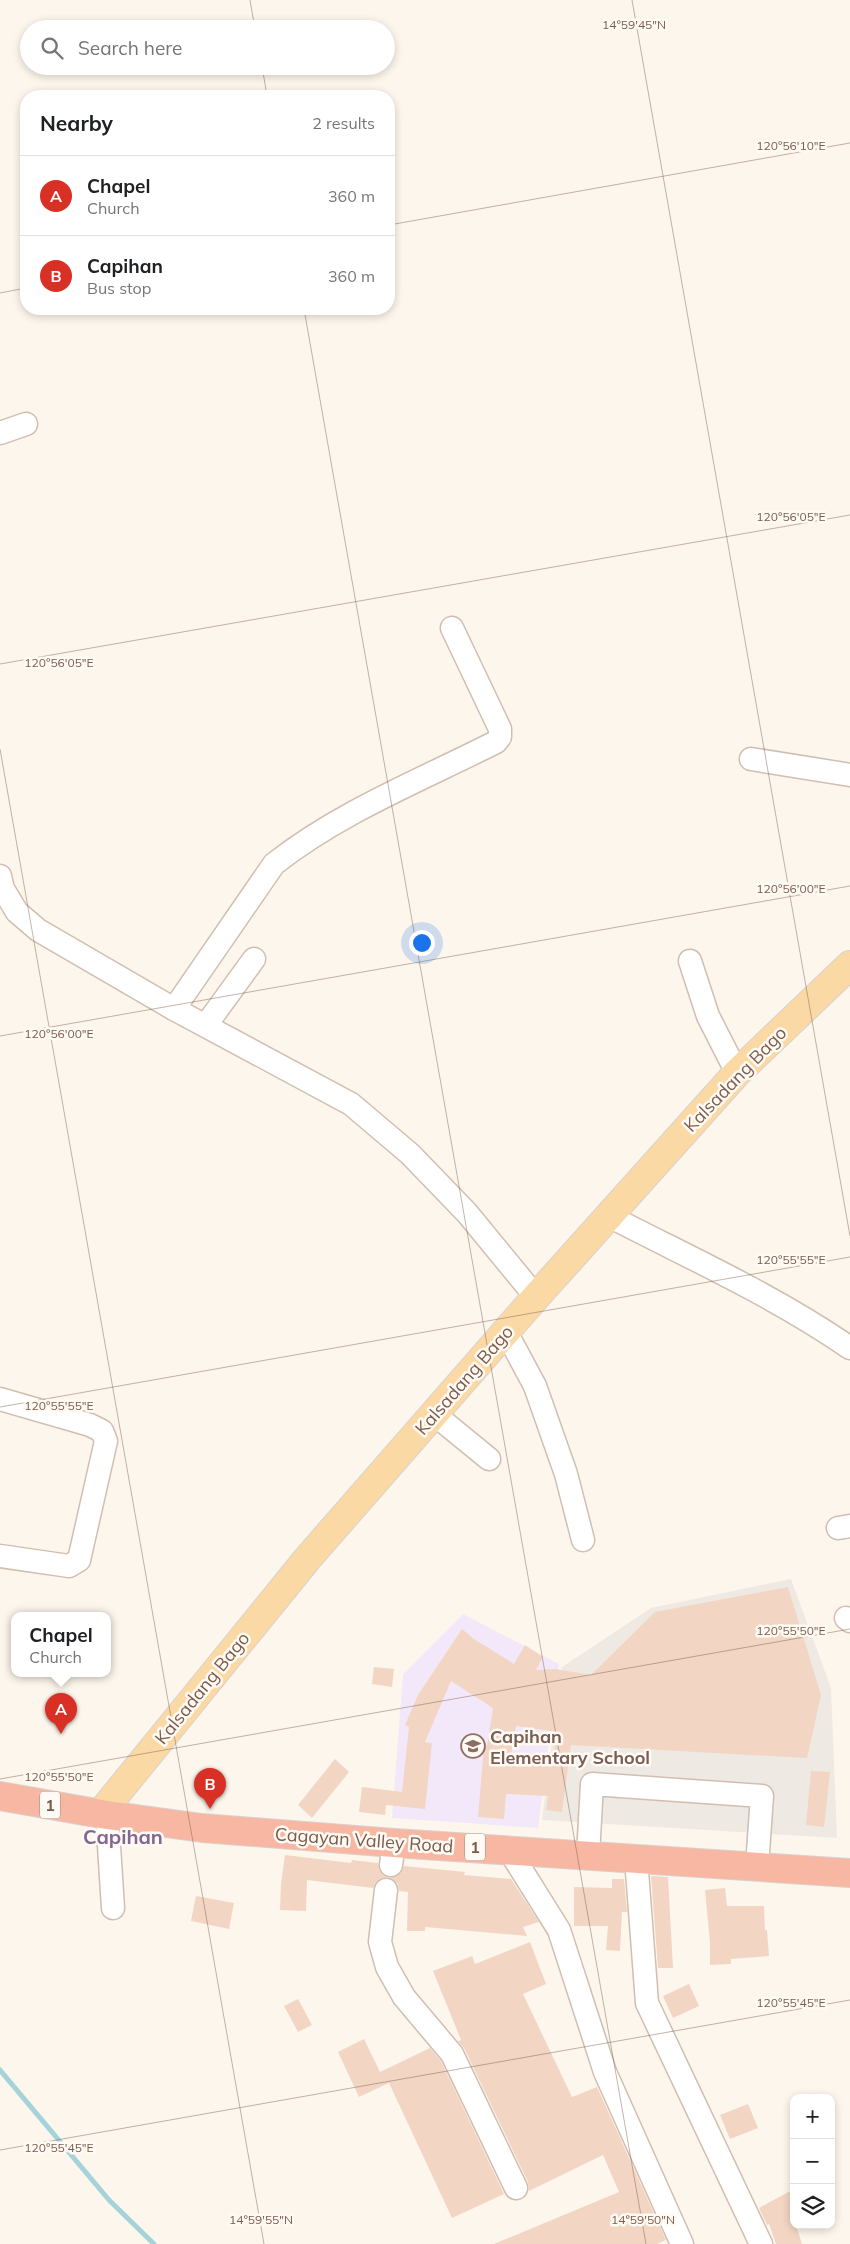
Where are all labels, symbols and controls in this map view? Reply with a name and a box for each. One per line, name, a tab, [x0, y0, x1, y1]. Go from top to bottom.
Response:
text: 14°59'45"N	[602, 17, 666, 32]
search box	[20, 20, 395, 75]
icon: search	[38, 34, 66, 62]
text: Search here	[78, 36, 182, 60]
text: Nearby	[40, 110, 113, 136]
text: 2 results	[312, 113, 375, 133]
text: 120°56'10"E	[756, 138, 826, 153]
text: Chapel	[87, 174, 150, 198]
text: A	[50, 186, 62, 206]
text: 360 m	[328, 186, 375, 206]
text: Church	[87, 198, 140, 218]
text: Capihan	[87, 254, 163, 278]
text: B	[50, 266, 62, 286]
text: 360 m	[328, 266, 375, 286]
text: Bus stop	[87, 278, 151, 298]
text: 120°56'05"E	[756, 509, 826, 524]
text: 120°56'05"E	[24, 655, 94, 670]
text: 120°56'00"E	[756, 881, 826, 896]
your location	[409, 930, 435, 956]
street label: Kalsadang Bago	[679, 1021, 791, 1137]
text: 120°56'00"E	[24, 1026, 94, 1041]
text: 120°55'55"E	[756, 1252, 826, 1267]
street label: Kalsadang Bago	[410, 1320, 518, 1440]
text: 120°55'55"E	[24, 1398, 94, 1413]
popup	[11, 1612, 111, 1677]
text: Chapel	[29, 1623, 93, 1647]
text: 120°55'50"E	[756, 1623, 826, 1638]
street label: Kalsadang Bago	[150, 1627, 254, 1749]
text: Church	[29, 1647, 82, 1667]
pin: A	[45, 1693, 77, 1734]
place label: Capihan Elementary School	[490, 1725, 650, 1769]
school or university icon: Capihan Elementary School	[460, 1733, 486, 1759]
pin: B	[194, 1768, 226, 1809]
text: 120°55'50"E	[24, 1769, 94, 1784]
road number: 1	[40, 1792, 60, 1818]
street label: Cagayan Valley Road	[274, 1822, 454, 1858]
district label: Capihan	[83, 1824, 163, 1849]
road number: 1	[465, 1834, 485, 1860]
text: 120°55'45"E	[756, 1995, 826, 2010]
map controls	[790, 2094, 835, 2229]
button: +	[790, 2094, 835, 2139]
button: −	[790, 2139, 835, 2184]
text: 120°55'45"E	[24, 2140, 94, 2155]
button: layers	[790, 2184, 835, 2229]
text: 14°59'55"N	[229, 2212, 293, 2227]
text: 14°59'50"N	[611, 2212, 675, 2227]

